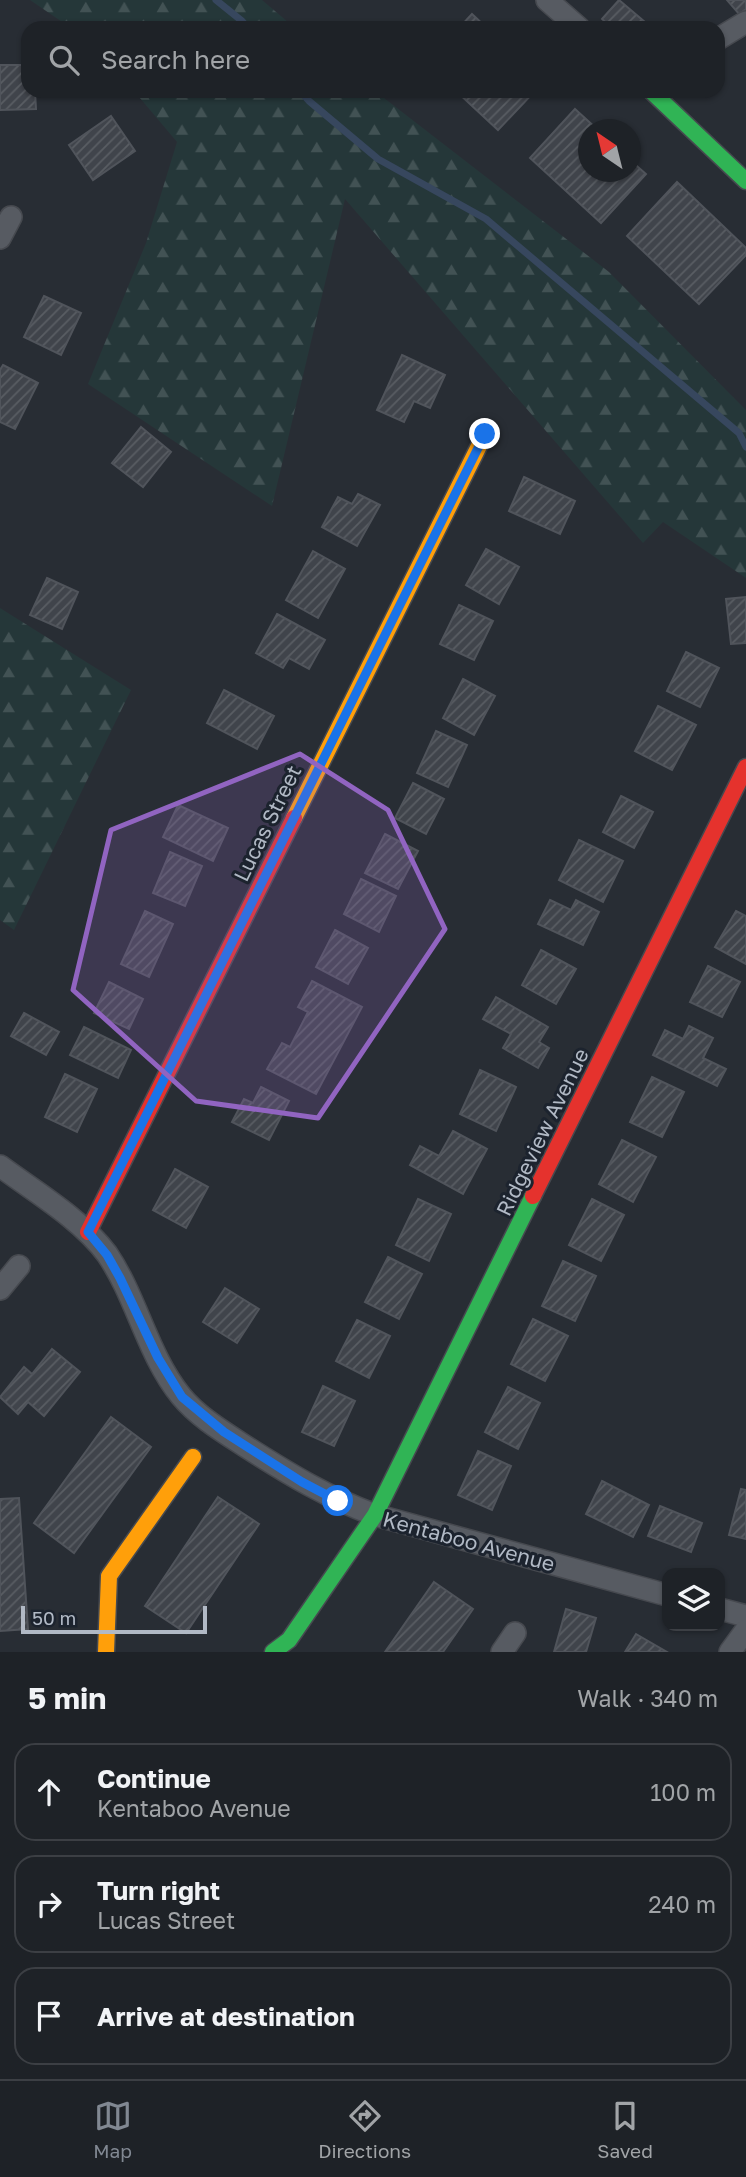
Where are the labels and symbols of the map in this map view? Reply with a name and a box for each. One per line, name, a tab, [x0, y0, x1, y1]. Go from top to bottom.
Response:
north arrow	[578, 119, 641, 182]
route end	[469, 418, 500, 449]
street label: Lucas Street	[228, 761, 306, 885]
street label: Ridgeview Avenue	[490, 1044, 594, 1220]
route start	[322, 1485, 353, 1516]
street label: Kentaboo Avenue	[380, 1506, 558, 1576]
scale bar	[21, 1603, 206, 1635]

